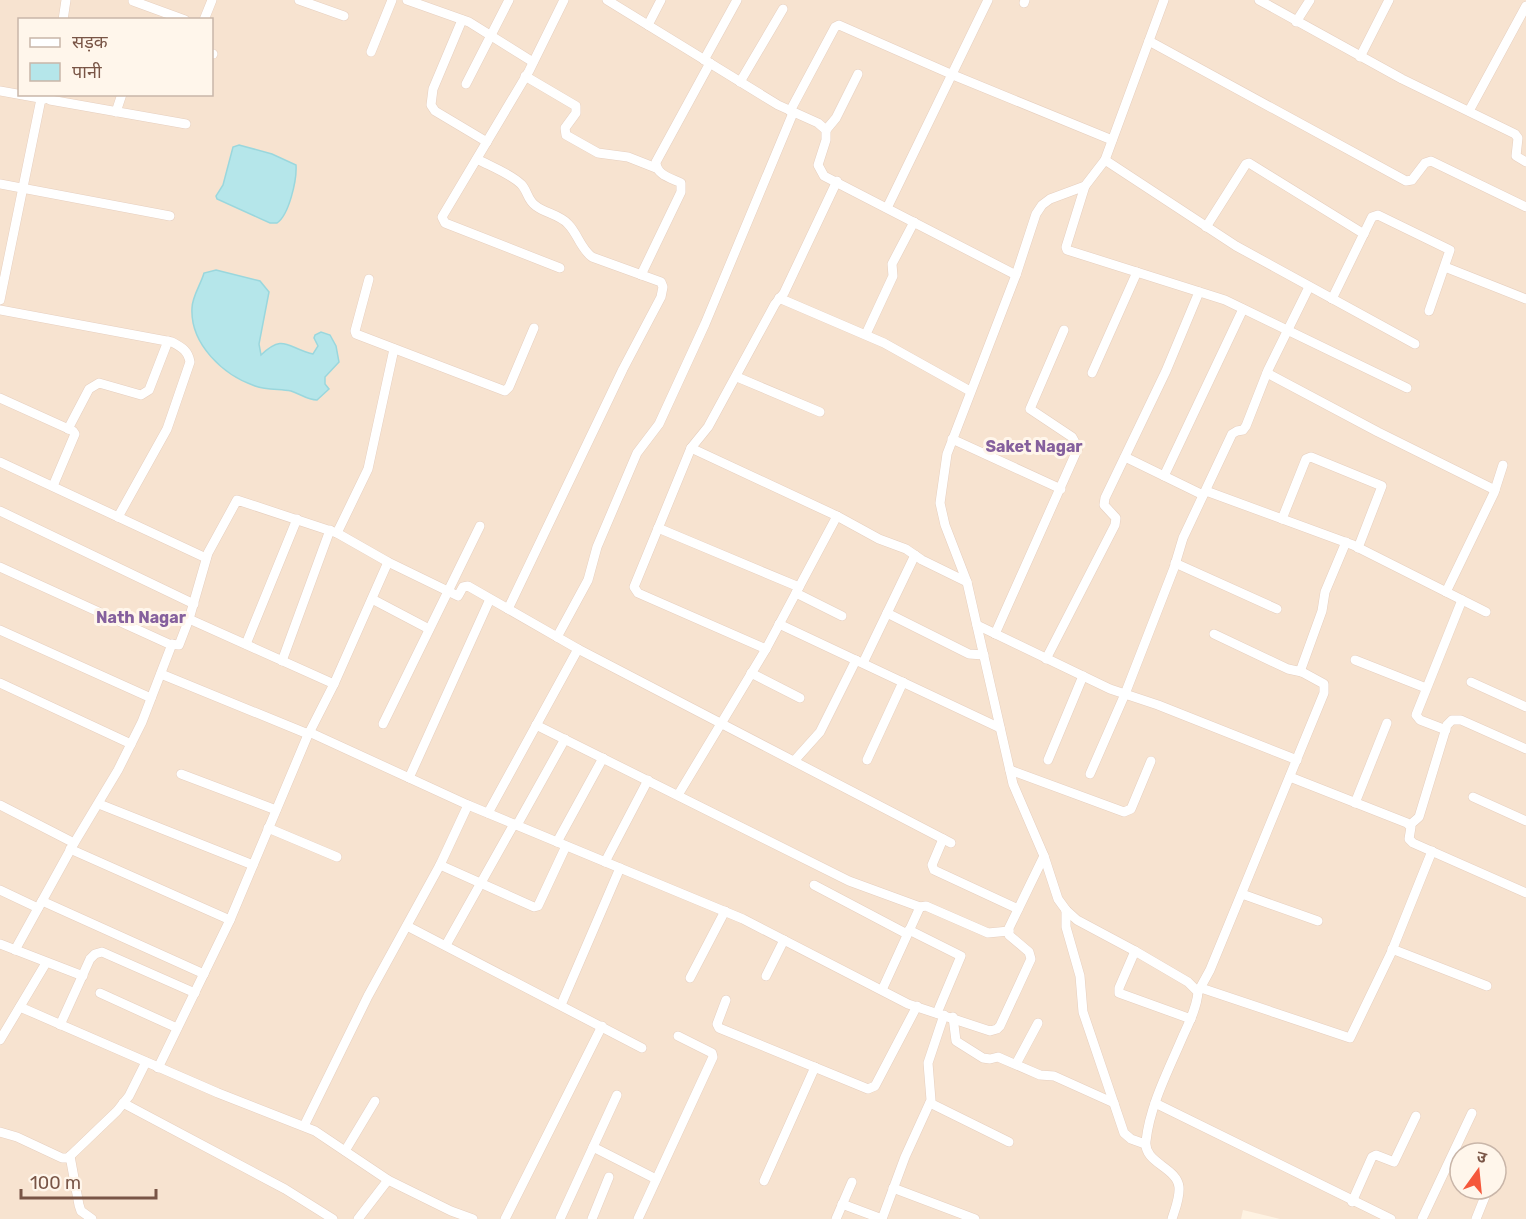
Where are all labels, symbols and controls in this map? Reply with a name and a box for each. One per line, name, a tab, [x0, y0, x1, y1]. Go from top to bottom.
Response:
legend	[18, 18, 213, 96]
text: सड़क	[72, 31, 109, 53]
text: पानी	[72, 61, 102, 83]
district label: Saket Nagar	[985, 437, 1083, 456]
district label: Nath Nagar	[96, 608, 187, 627]
north arrow	[1448, 1141, 1508, 1201]
text: उ	[1475, 1147, 1489, 1168]
scale bar	[21, 1162, 156, 1200]
text: 100 m	[30, 1172, 81, 1194]

